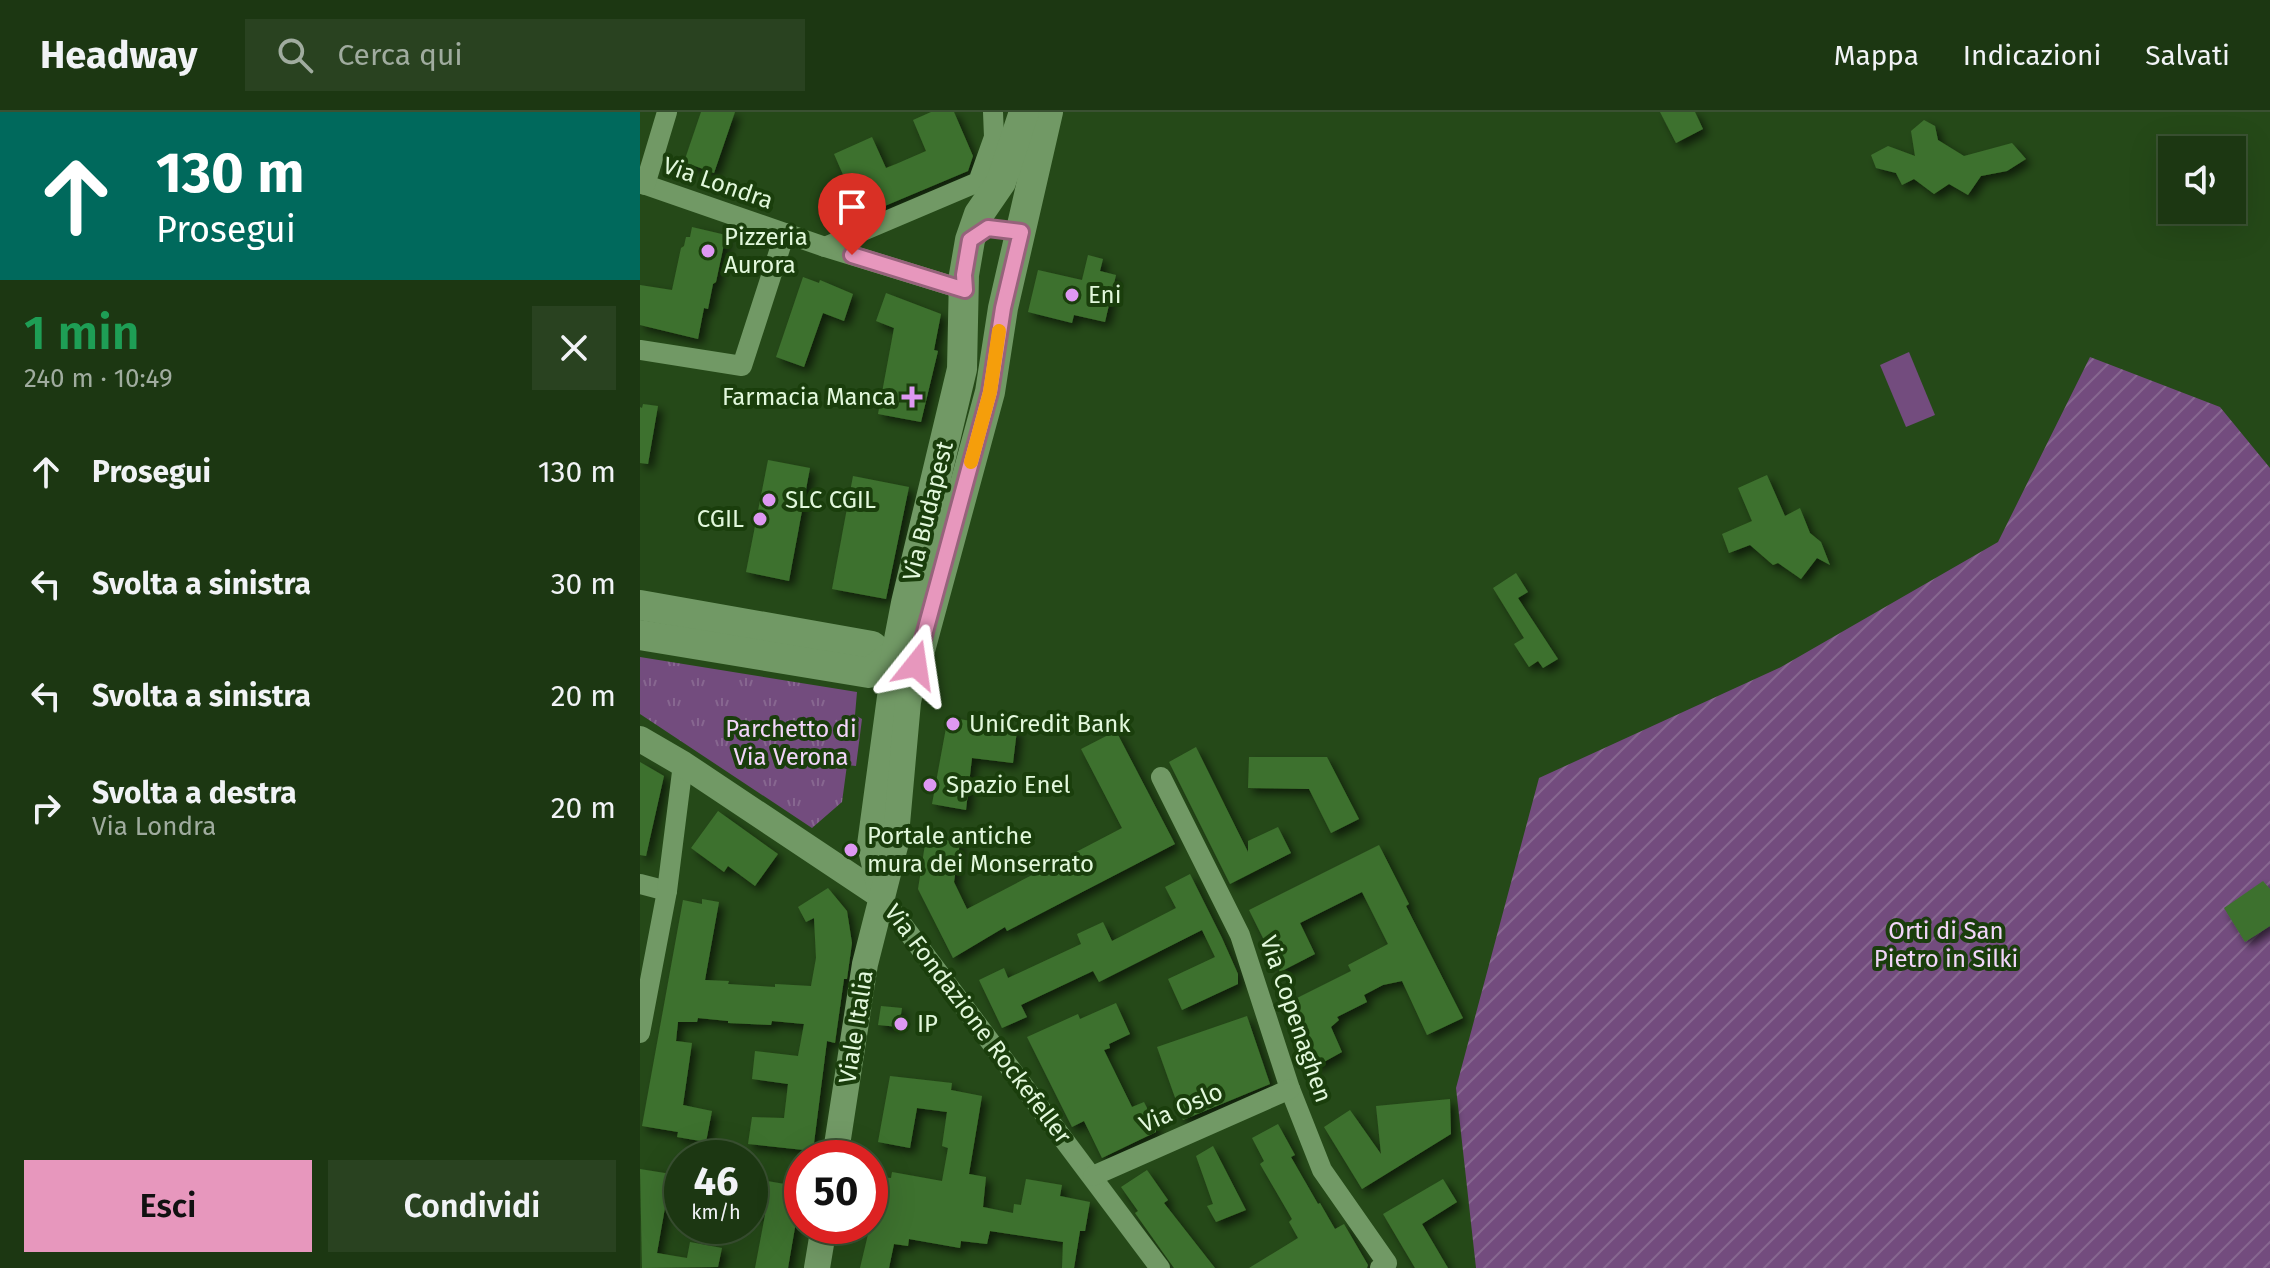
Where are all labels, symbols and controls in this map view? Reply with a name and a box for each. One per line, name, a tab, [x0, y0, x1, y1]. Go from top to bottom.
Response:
search box	[245, 19, 805, 91]
text: Headway	[40, 32, 197, 78]
icon: search	[273, 33, 317, 77]
text: Cerca qui	[337, 37, 463, 73]
text: Mappa	[1834, 39, 1919, 72]
text: Indicazioni	[1963, 39, 2101, 72]
text: Salvati	[2145, 39, 2230, 72]
map controls	[2158, 136, 2246, 224]
button: sound	[2158, 136, 2246, 224]
text: 130 m	[156, 140, 304, 207]
icon: ahead	[24, 144, 128, 248]
street label: Via Londra	[659, 151, 777, 215]
pin	[818, 173, 886, 255]
icon: arrive	[830, 185, 874, 229]
text: Prosegui	[156, 208, 296, 252]
place label: Pizzeria Aurora	[724, 223, 808, 279]
marker: Pizzeria Aurora	[699, 242, 717, 260]
place label: Eni	[1088, 281, 1121, 309]
marker: Eni	[1063, 286, 1081, 304]
text: 1 min	[24, 304, 140, 362]
button: close	[532, 306, 616, 390]
text: 240 m · 10:49	[24, 363, 173, 394]
place label: Farmacia Manca	[722, 383, 896, 411]
marker: Farmacia Manca	[903, 388, 921, 406]
street label: Via Budapest	[897, 438, 959, 584]
icon: ahead	[24, 450, 68, 494]
text: Prosegui	[92, 454, 211, 490]
text: 130 m	[538, 454, 616, 490]
place label: SLC CGIL	[785, 486, 876, 514]
marker: SLC CGIL	[760, 491, 778, 509]
place label: CGIL	[697, 505, 744, 533]
marker: CGIL	[751, 510, 769, 528]
icon: left	[24, 562, 68, 606]
text: Svolta a sinistra	[92, 566, 311, 602]
text: 30 m	[551, 566, 616, 602]
position arrow	[874, 623, 958, 707]
icon: left	[24, 674, 68, 718]
text: Svolta a sinistra	[92, 678, 311, 714]
text: 20 m	[551, 678, 616, 714]
place label: UniCredit Bank	[969, 710, 1131, 738]
park label: Parchetto di Via Verona	[725, 715, 857, 771]
marker: UniCredit Bank	[944, 715, 962, 733]
place label: Spazio Enel	[946, 771, 1071, 799]
text: Svolta a destra	[92, 775, 297, 811]
marker: Spazio Enel	[921, 776, 939, 794]
icon: right	[24, 786, 68, 830]
text: 20 m	[551, 790, 616, 826]
text: Via Londra	[92, 811, 216, 842]
place label: Portale antiche mura dei Monserrato	[867, 822, 1094, 878]
marker: Portale antiche mura dei Monserrato	[842, 841, 860, 859]
street label: Via Fondazione Rockefeller	[879, 899, 1078, 1150]
park label: Orti di San Pietro in Silki	[1874, 917, 2018, 973]
street label: Via Copenaghen	[1254, 932, 1338, 1106]
street label: Viale Italia	[833, 968, 879, 1086]
place label: IP	[917, 1010, 938, 1038]
marker: IP	[892, 1015, 910, 1033]
street label: Via Oslo	[1135, 1077, 1227, 1139]
speed limit sign: 50	[784, 1140, 888, 1244]
text: 46	[693, 1158, 739, 1206]
button: Esci	[24, 1160, 312, 1252]
button: Condividi	[328, 1160, 616, 1252]
text: km/h	[691, 1200, 741, 1224]

